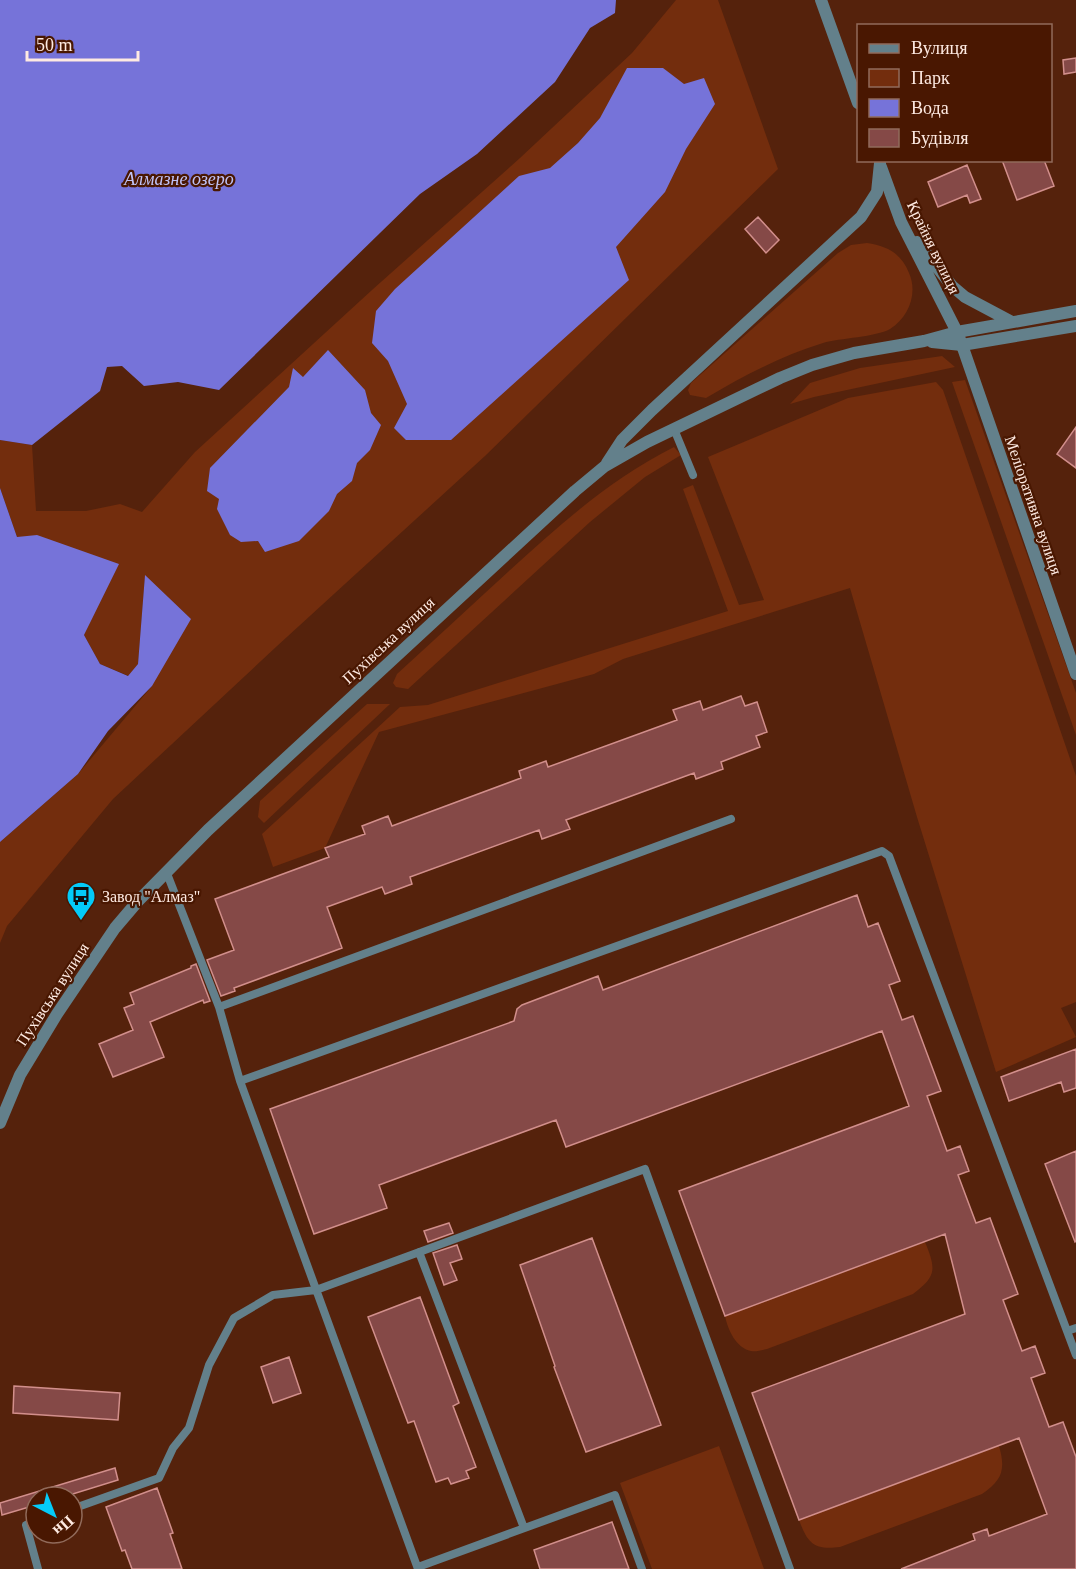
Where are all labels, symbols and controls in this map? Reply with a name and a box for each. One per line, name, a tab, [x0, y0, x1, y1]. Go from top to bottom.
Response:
scale bar	[27, 24, 138, 62]
legend	[857, 24, 1052, 162]
text: 50 m	[36, 35, 73, 55]
text: Вулиця	[911, 38, 968, 58]
text: Парк	[911, 68, 950, 88]
text: Вода	[911, 98, 949, 118]
text: Будівля	[911, 128, 968, 148]
water label: Алмазне озеро	[123, 169, 234, 189]
street label: Крайня вулиця	[903, 198, 964, 297]
street label: Меліоративна вулиця	[1001, 433, 1066, 578]
street label: Пухівська вулиця	[339, 593, 439, 688]
bus stop icon: Завод "Алмаз"	[65, 880, 97, 922]
place label: Завод "Алмаз"	[102, 888, 200, 906]
street label: Пухівська вулиця	[13, 939, 93, 1049]
north arrow	[24, 1485, 84, 1545]
text: Пн	[50, 1512, 77, 1539]

